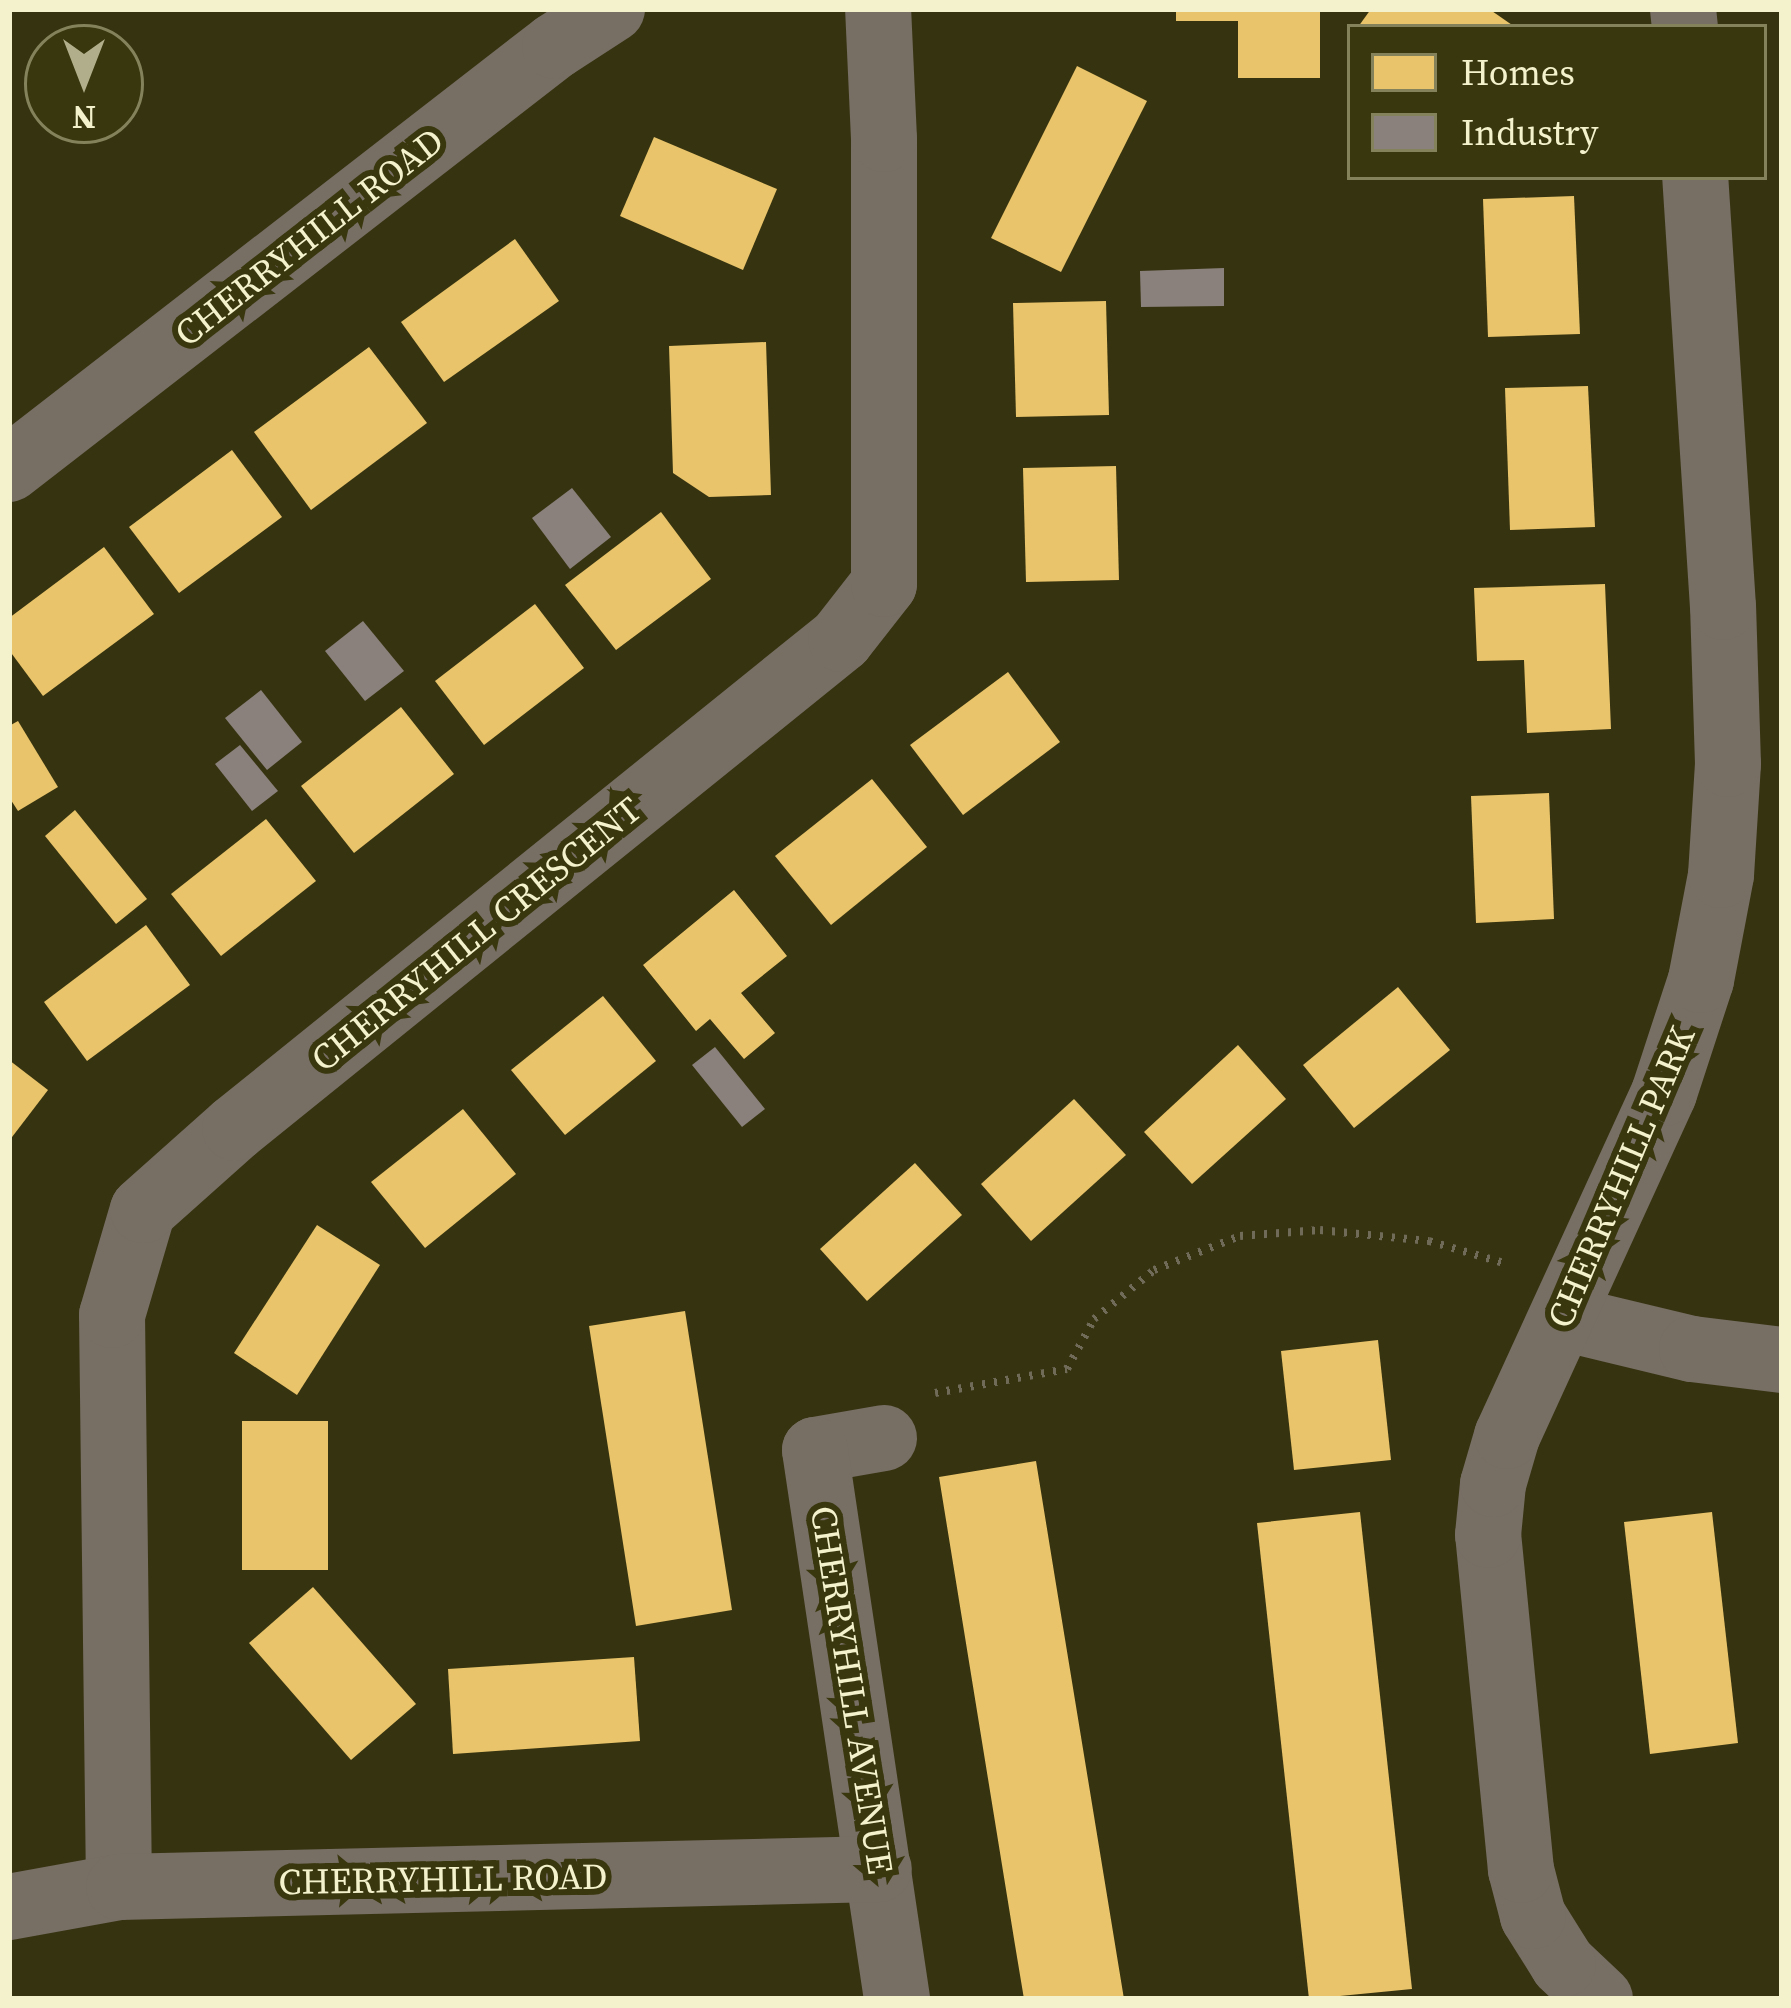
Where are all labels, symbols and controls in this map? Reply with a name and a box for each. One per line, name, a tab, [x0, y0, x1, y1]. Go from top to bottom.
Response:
north arrow	[24, 24, 144, 144]
legend	[1347, 24, 1767, 180]
text: Homes	[1461, 48, 1575, 97]
text: N	[72, 95, 96, 140]
text: Industry	[1461, 108, 1599, 157]
street label: CHERRYHILL ROAD	[166, 119, 452, 355]
street label: CHERRYHILL CRESCENT	[302, 788, 650, 1080]
street label: CHERRYHILL PARK	[1538, 1020, 1704, 1334]
street label: CHERRYHILL AVENUE	[802, 1503, 902, 1877]
street label: CHERRYHILL ROAD	[278, 1855, 608, 1903]

